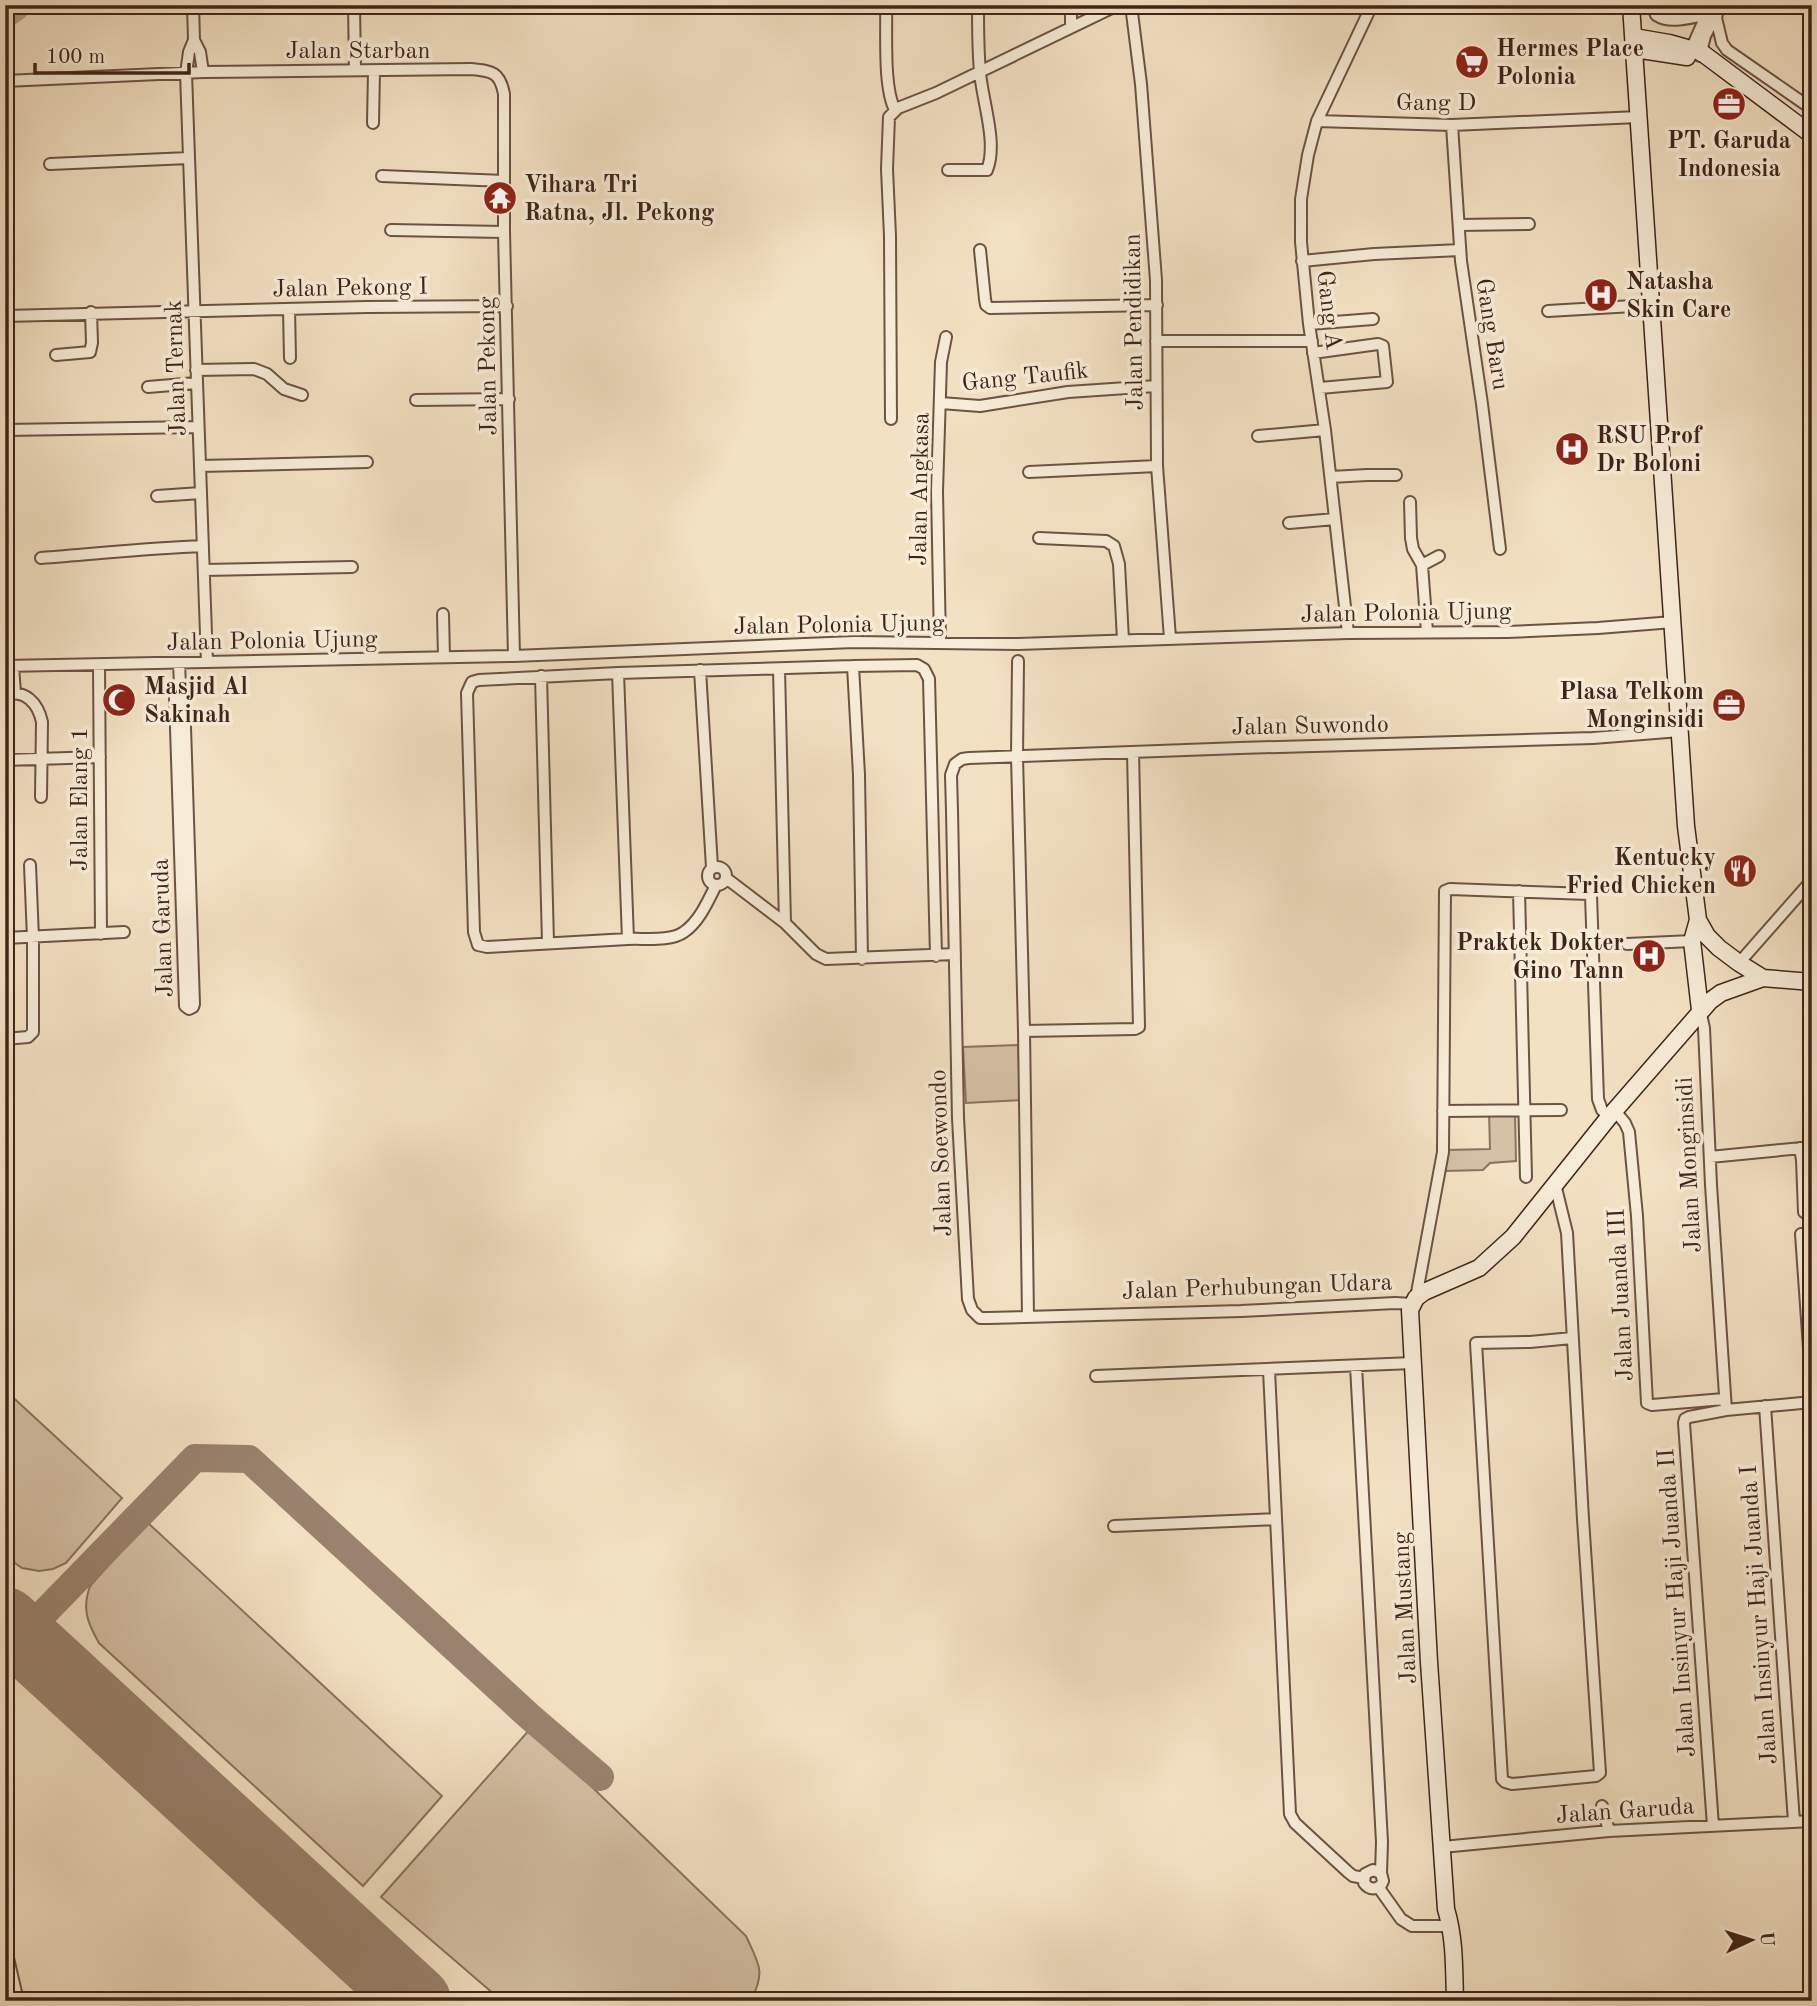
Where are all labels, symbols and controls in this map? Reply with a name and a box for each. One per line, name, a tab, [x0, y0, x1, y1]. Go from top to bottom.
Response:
scale bar	[35, 32, 189, 76]
place label: Hermes Place Polonia	[1496, 38, 1644, 90]
street label: Jalan Starban	[286, 40, 430, 64]
supermarket icon: Hermes Place Polonia	[1453, 43, 1491, 81]
text: 100 m	[46, 47, 105, 68]
office icon: PT. Garuda Indonesia	[1710, 85, 1748, 123]
street label: Gang D	[1396, 92, 1476, 116]
place label: PT. Garuda Indonesia	[1667, 130, 1791, 182]
place label: Vihara Tri Ratna, Jl. Pekong	[524, 174, 715, 226]
temple icon: Vihara Tri Ratna, Jl. Pekong	[481, 179, 519, 217]
street label: Jalan Pendidikan	[1121, 233, 1149, 411]
street label: Gang A	[1311, 269, 1345, 351]
place label: Natasha Skin Care	[1626, 271, 1731, 323]
street label: Jalan Pekong I	[272, 276, 428, 302]
hospital icon: Natasha Skin Care	[1582, 276, 1620, 314]
street label: Gang Baru	[1470, 277, 1512, 392]
street label: Jalan Pekong	[476, 296, 502, 436]
street label: Jalan Ternak	[163, 299, 191, 437]
street label: Gang Taufik	[961, 359, 1090, 397]
street label: Jalan Angkasa	[908, 412, 934, 566]
place label: RSU Prof Dr Boloni	[1596, 425, 1703, 477]
hospital icon: RSU Prof Dr Boloni	[1553, 430, 1591, 468]
street label: Jalan Polonia Ujung	[1300, 600, 1512, 628]
street label: Jalan Polonia Ujung	[733, 612, 945, 640]
street label: Jalan Polonia Ujung	[166, 628, 378, 656]
place label: Masjid Al Sakinah	[144, 676, 248, 728]
mosque icon: Masjid Al Sakinah	[100, 681, 138, 719]
place label: Plasa Telkom Monginsidi	[1559, 681, 1704, 733]
office icon: Plasa Telkom Monginsidi	[1710, 686, 1748, 724]
street label: Jalan Suwondo	[1231, 714, 1389, 740]
street label: Jalan Elang 1	[69, 727, 93, 871]
place label: Kentucky Fried Chicken	[1566, 847, 1716, 899]
restaurant icon: Kentucky Fried Chicken	[1721, 852, 1759, 890]
street label: Jalan Garuda	[150, 858, 178, 998]
place label: Praktek Dokter Gino Tann	[1456, 932, 1624, 984]
hospital icon: Praktek Dokter Gino Tann	[1630, 937, 1668, 975]
street label: Jalan Soewondo	[927, 1069, 957, 1237]
street label: Jalan Monginsidi	[1673, 1076, 1707, 1253]
street label: Jalan Juanda III	[1605, 1208, 1639, 1382]
street label: Jalan Perhubungan Udara	[1121, 1271, 1393, 1305]
street label: Jalan Insinyur Haji Juanda II	[1655, 1448, 1701, 1758]
street label: Jalan Insinyur Haji Juanda I	[1738, 1464, 1782, 1765]
street label: Jalan Mustang	[1390, 1531, 1422, 1685]
street label: Jalan Garuda	[1555, 1795, 1695, 1829]
north arrow	[1716, 1904, 1786, 1974]
text: U	[1755, 1931, 1775, 1947]

